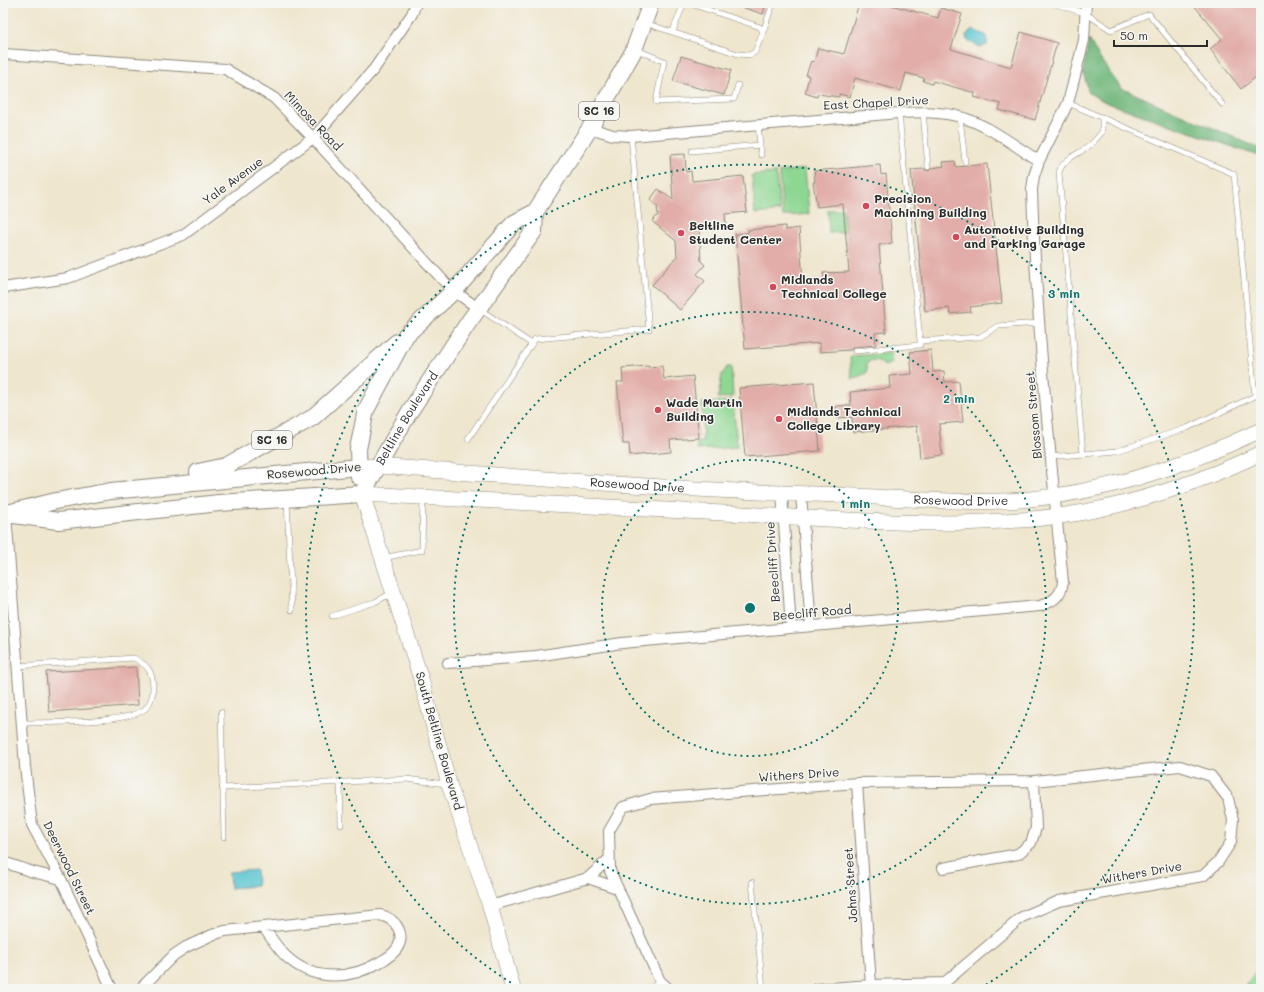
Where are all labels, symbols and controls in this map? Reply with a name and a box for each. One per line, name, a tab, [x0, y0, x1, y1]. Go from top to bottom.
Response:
scale bar	[1114, 22, 1207, 48]
text: 50 m	[1120, 27, 1148, 43]
street label: Mimosa Road	[281, 87, 346, 154]
street label: East Chapel Drive	[823, 91, 929, 113]
road number: SC 16	[579, 102, 619, 120]
street label: Yale Avenue	[199, 153, 266, 208]
place label: Precision Machining Building	[874, 190, 987, 220]
marker: Precision Machining Building	[861, 201, 871, 211]
place label: Beltline Student Center	[689, 217, 782, 247]
place label: Automotive Building and Parking Garage	[964, 221, 1085, 251]
marker: Beltline Student Center	[676, 228, 686, 238]
marker: Automotive Building and Parking Garage	[951, 232, 961, 242]
place label: Midlands Technical College	[781, 271, 887, 301]
marker: Midlands Technical College	[768, 282, 778, 292]
text: 3 min	[1048, 285, 1080, 301]
street label: Beltline Boulevard	[372, 368, 441, 468]
street label: Blossom Street	[1021, 371, 1045, 460]
text: 2 min	[943, 390, 975, 406]
place label: Wade Martin Building	[666, 394, 742, 424]
place label: Midlands Technical College Library	[787, 403, 901, 433]
marker: Wade Martin Building	[653, 405, 663, 415]
marker: Midlands Technical College Library	[774, 414, 784, 424]
road number: SC 16	[252, 431, 292, 449]
street label: Rosewood Drive	[266, 458, 362, 482]
street label: Rosewood Drive	[589, 473, 685, 495]
street label: Rosewood Drive	[913, 490, 1009, 509]
text: 1 min	[840, 495, 870, 511]
street label: Beecliff Drive	[761, 521, 783, 603]
centre of rings	[743, 601, 757, 615]
street label: Beecliff Road	[772, 601, 852, 623]
street label: South Beltline Boulevard	[413, 670, 467, 812]
street label: Withers Drive	[758, 763, 840, 785]
street label: Deerwood Street	[40, 818, 100, 917]
street label: Johns Street	[839, 847, 861, 923]
street label: Withers Drive	[1100, 857, 1183, 887]

